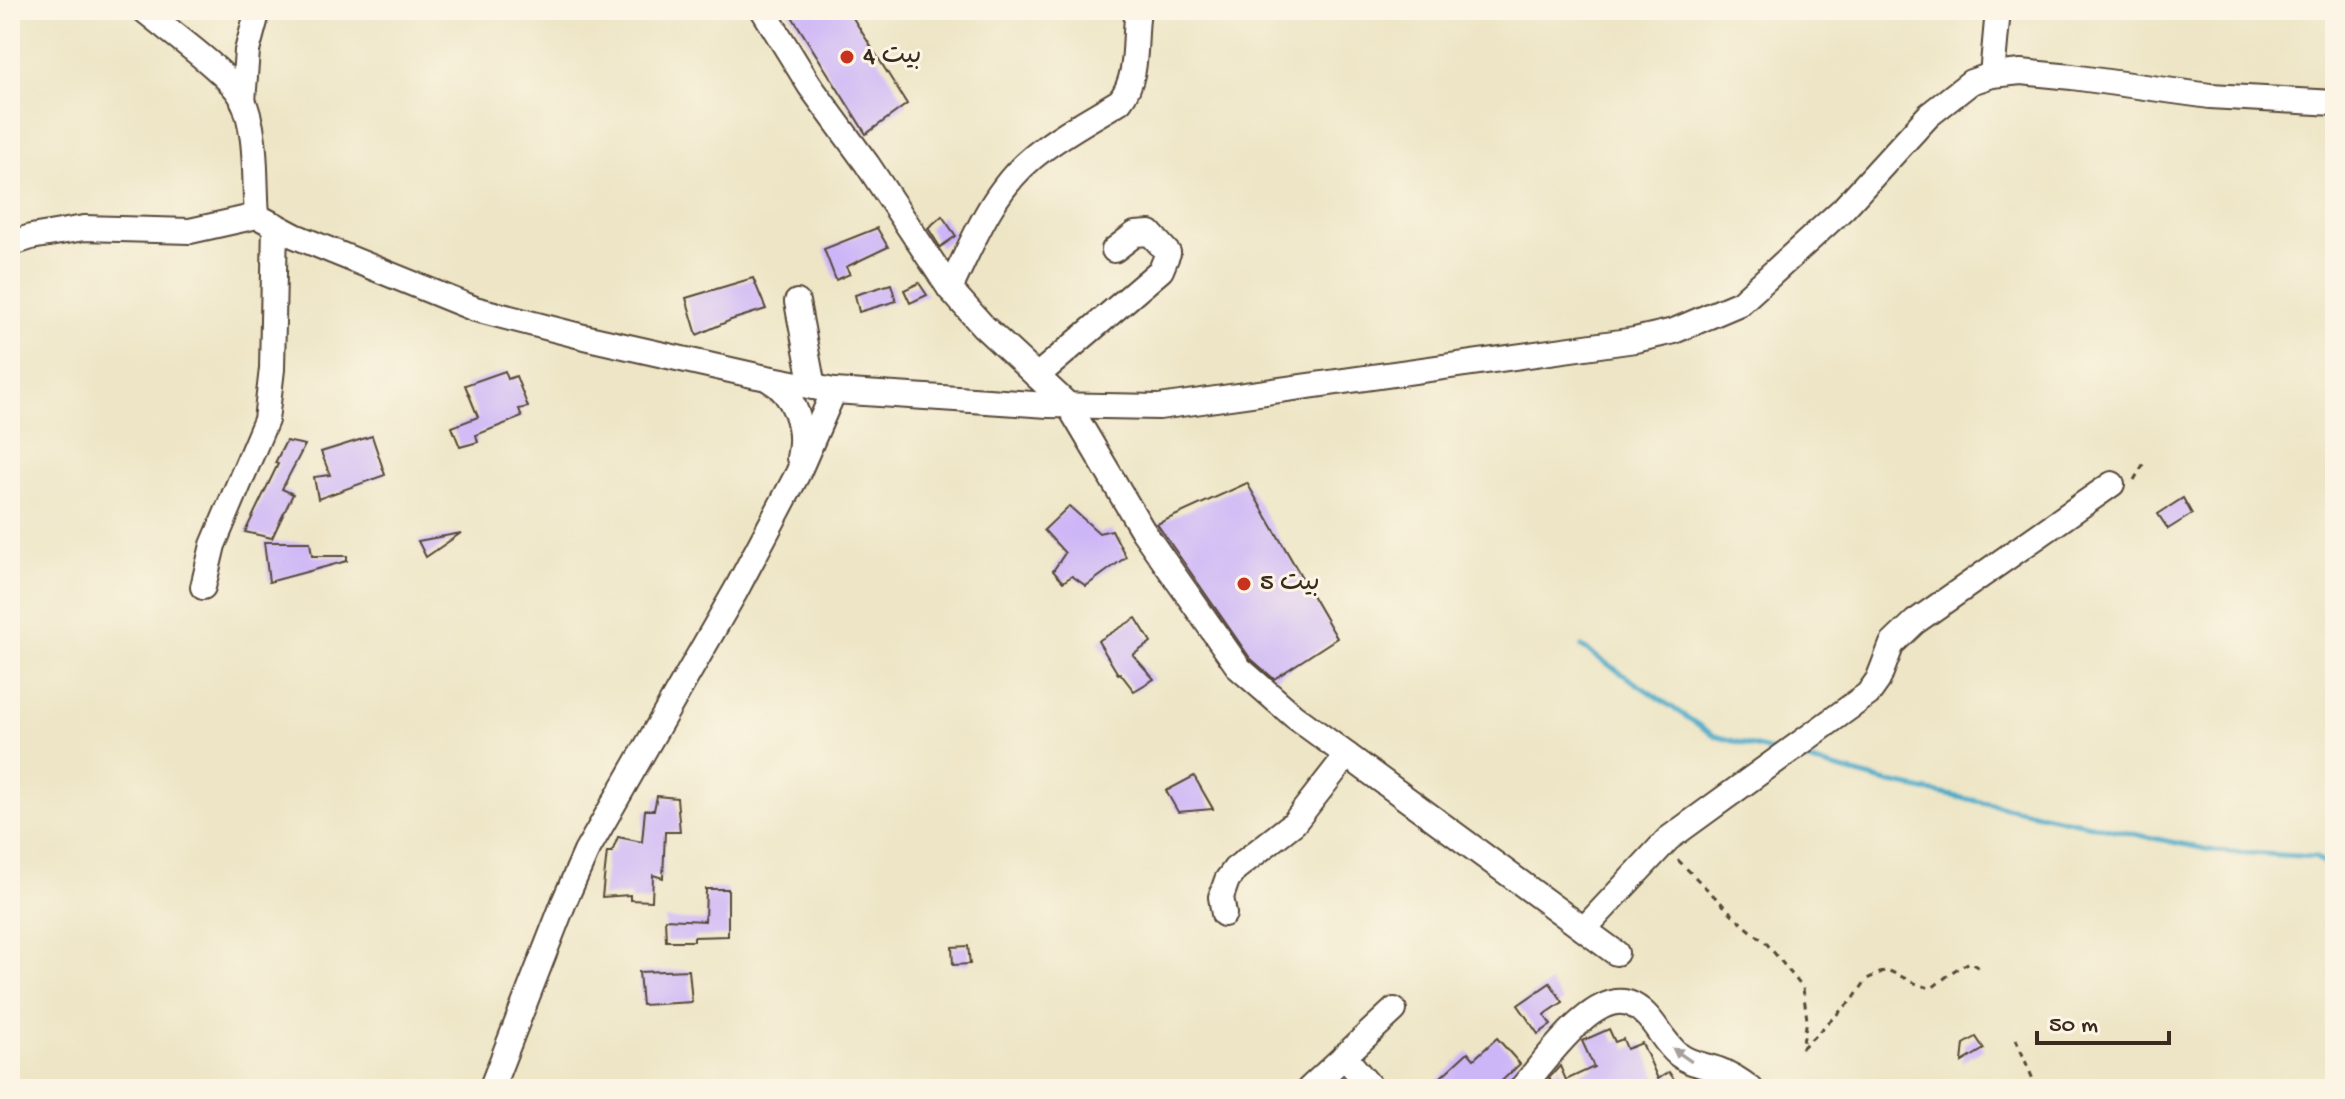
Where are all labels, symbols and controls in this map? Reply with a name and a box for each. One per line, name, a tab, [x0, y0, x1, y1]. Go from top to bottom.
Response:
place label: بيت 4	[863, 42, 921, 73]
marker: بيت 4	[838, 48, 856, 66]
place label: بيت 5	[1260, 569, 1320, 600]
marker: بيت 5	[1235, 575, 1253, 593]
scale bar	[2037, 995, 2169, 1045]
text: 50 m	[2049, 1012, 2098, 1041]
one-way arrow	[1671, 1047, 1693, 1063]

